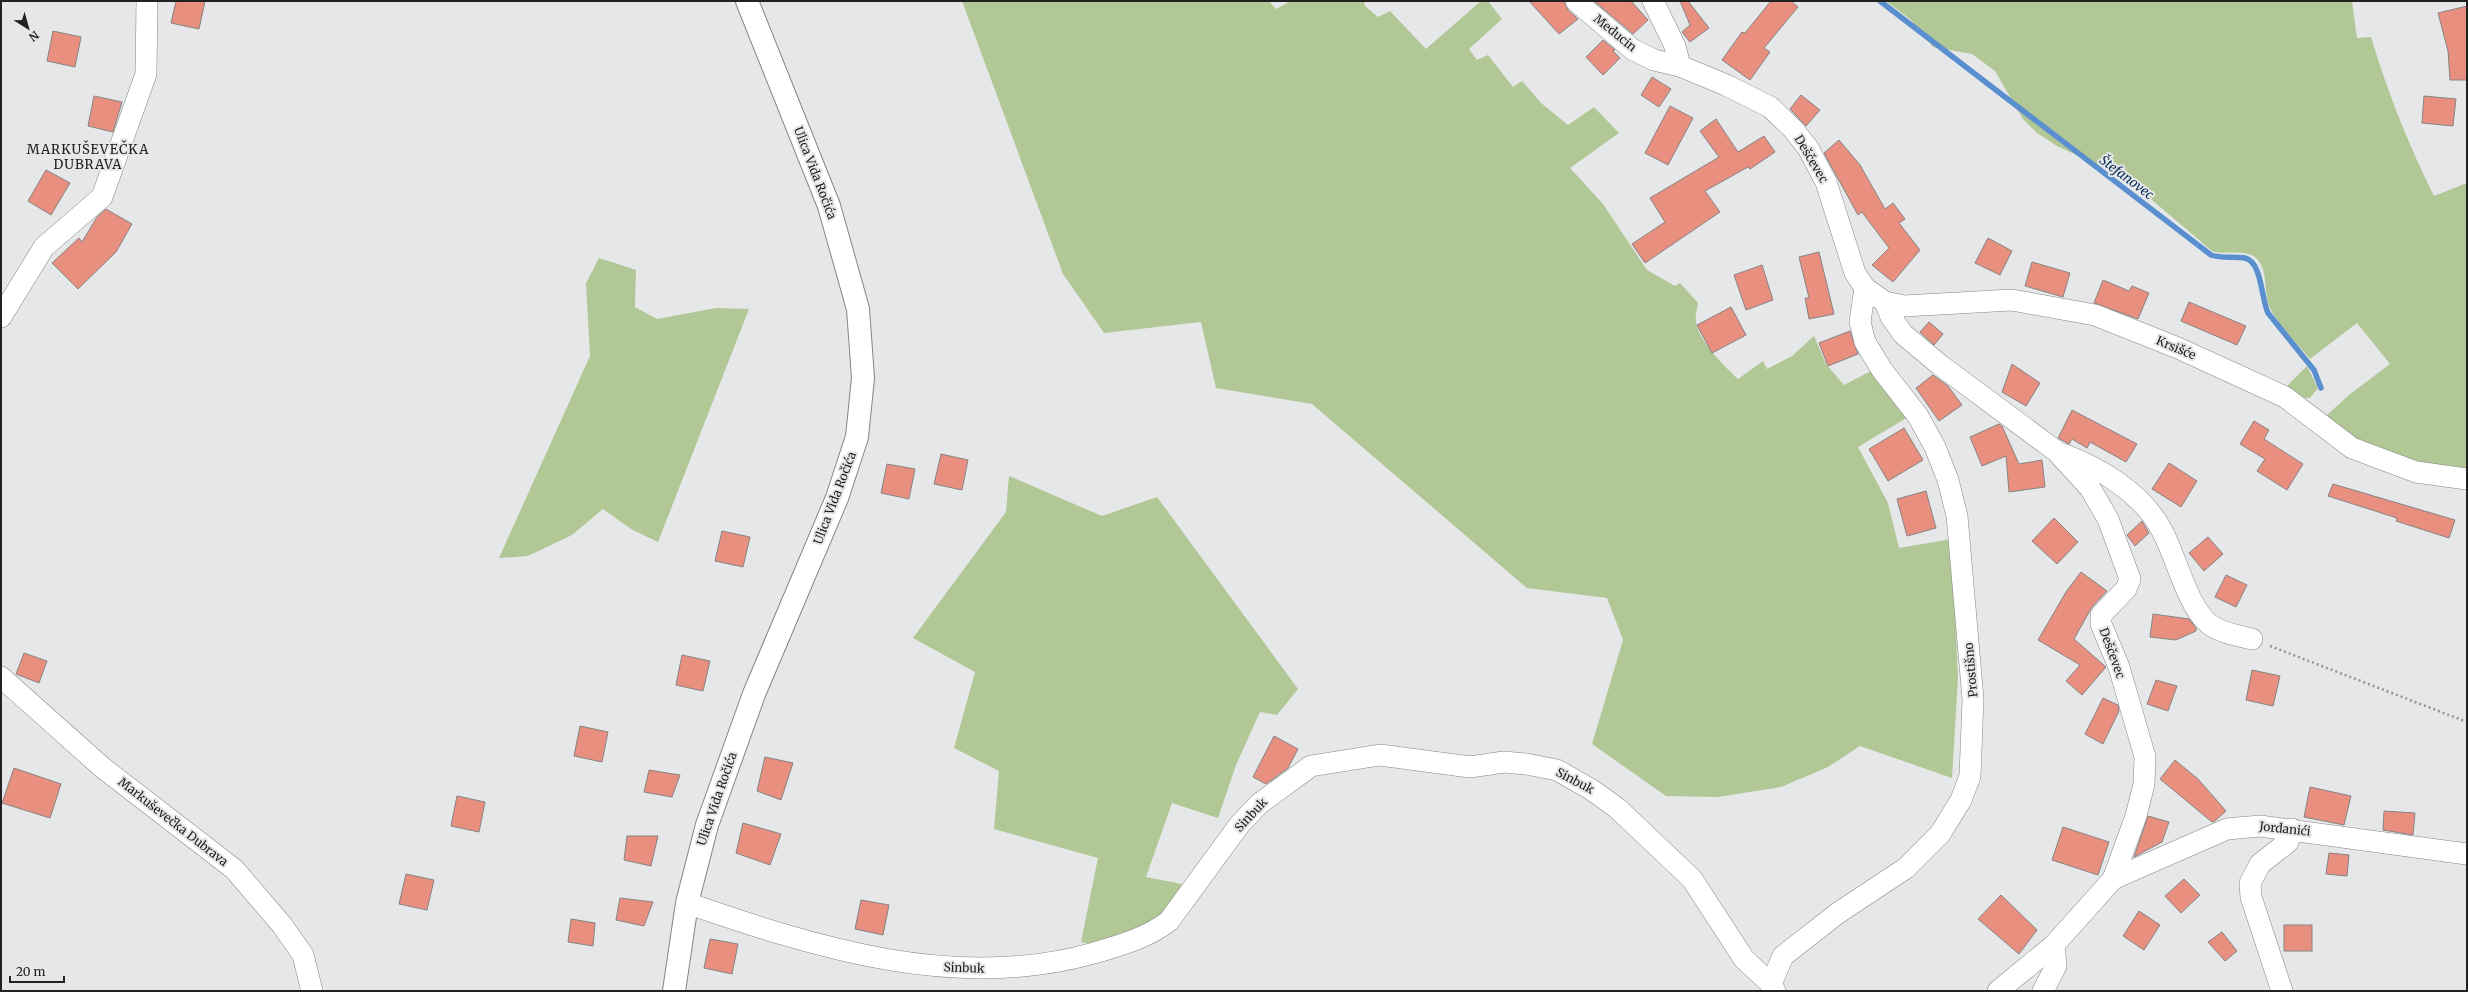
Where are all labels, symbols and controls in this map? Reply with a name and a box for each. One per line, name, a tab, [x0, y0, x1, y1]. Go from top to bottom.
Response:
north arrow	[8, 8, 48, 48]
street label: Meducin	[1591, 11, 1640, 54]
text: N	[26, 28, 42, 44]
street label: Ulica Vida Ročića	[791, 124, 840, 222]
street label: Deščevec	[1791, 132, 1832, 185]
district label: MARKUŠEVEČKA DUBRAVA	[27, 140, 149, 173]
water label: Štefanovec	[2096, 151, 2158, 203]
street label: Krsišće	[2154, 332, 2198, 363]
street label: Ulica Vida Ročića	[810, 449, 859, 546]
street label: Deščevec	[2096, 625, 2129, 680]
street label: Prostišno	[1961, 642, 1980, 698]
street label: Ulica Vida Ročića	[693, 750, 740, 848]
street label: Sinbuk	[1554, 764, 1597, 797]
street label: Markuševečka Dubrava	[115, 774, 232, 869]
street label: Sinbuk	[1231, 794, 1270, 835]
street label: Jordanići	[2258, 818, 2312, 839]
scale bar	[10, 958, 64, 984]
street label: Sinbuk	[943, 959, 985, 976]
text: 20 m	[16, 964, 45, 979]

